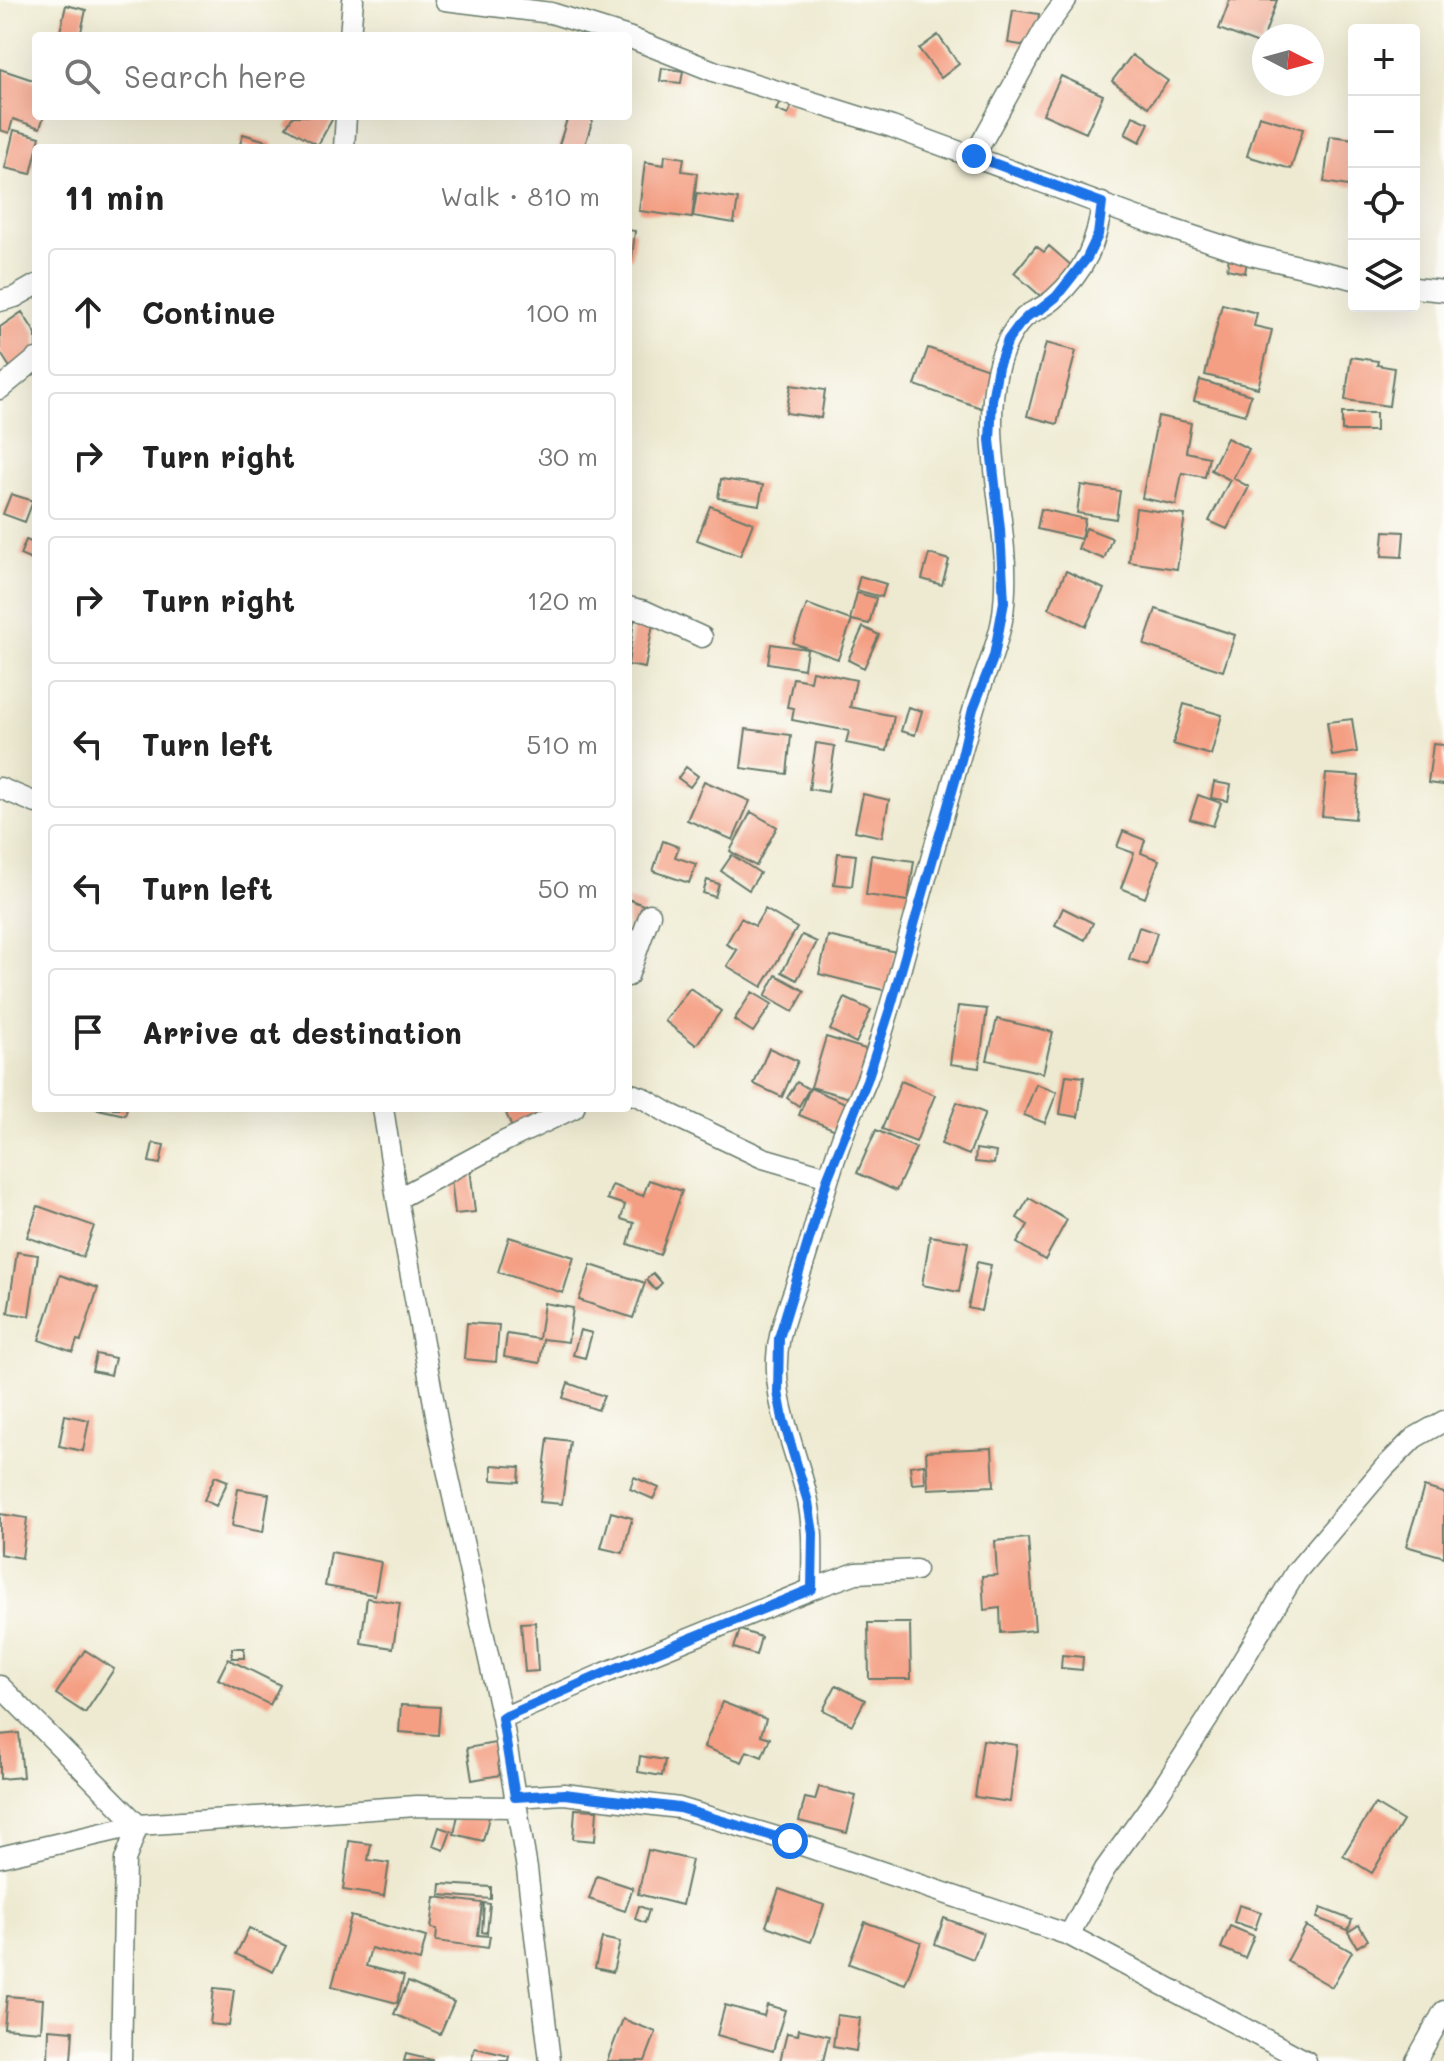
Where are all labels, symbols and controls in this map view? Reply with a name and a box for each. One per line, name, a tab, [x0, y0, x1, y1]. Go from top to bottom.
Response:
north arrow	[1252, 24, 1324, 96]
map controls	[1348, 24, 1420, 312]
button: +	[1348, 24, 1420, 96]
search box	[32, 32, 632, 120]
icon: search	[60, 54, 104, 98]
text: Search here	[124, 56, 307, 96]
button: −	[1348, 96, 1420, 168]
route end	[956, 138, 992, 174]
button: locate	[1348, 168, 1420, 240]
text: 11 min	[64, 174, 164, 219]
text: Walk · 810 m	[440, 179, 600, 213]
button: layers	[1348, 240, 1420, 312]
icon: ahead	[66, 290, 110, 334]
text: Continue	[142, 292, 275, 332]
text: 100 m	[525, 295, 598, 329]
icon: right	[66, 434, 110, 478]
text: Turn right	[142, 436, 295, 476]
text: 30 m	[538, 439, 598, 473]
icon: right	[66, 578, 110, 622]
text: Turn right	[142, 580, 295, 620]
text: 120 m	[527, 583, 598, 617]
icon: left	[66, 722, 110, 766]
text: Turn left	[142, 724, 273, 764]
text: 510 m	[526, 727, 598, 761]
icon: left	[66, 866, 110, 910]
text: Turn left	[142, 868, 273, 908]
text: 50 m	[538, 871, 598, 905]
icon: arrive	[66, 1010, 110, 1054]
text: Arrive at destination	[142, 1012, 462, 1052]
route start	[772, 1823, 808, 1859]

